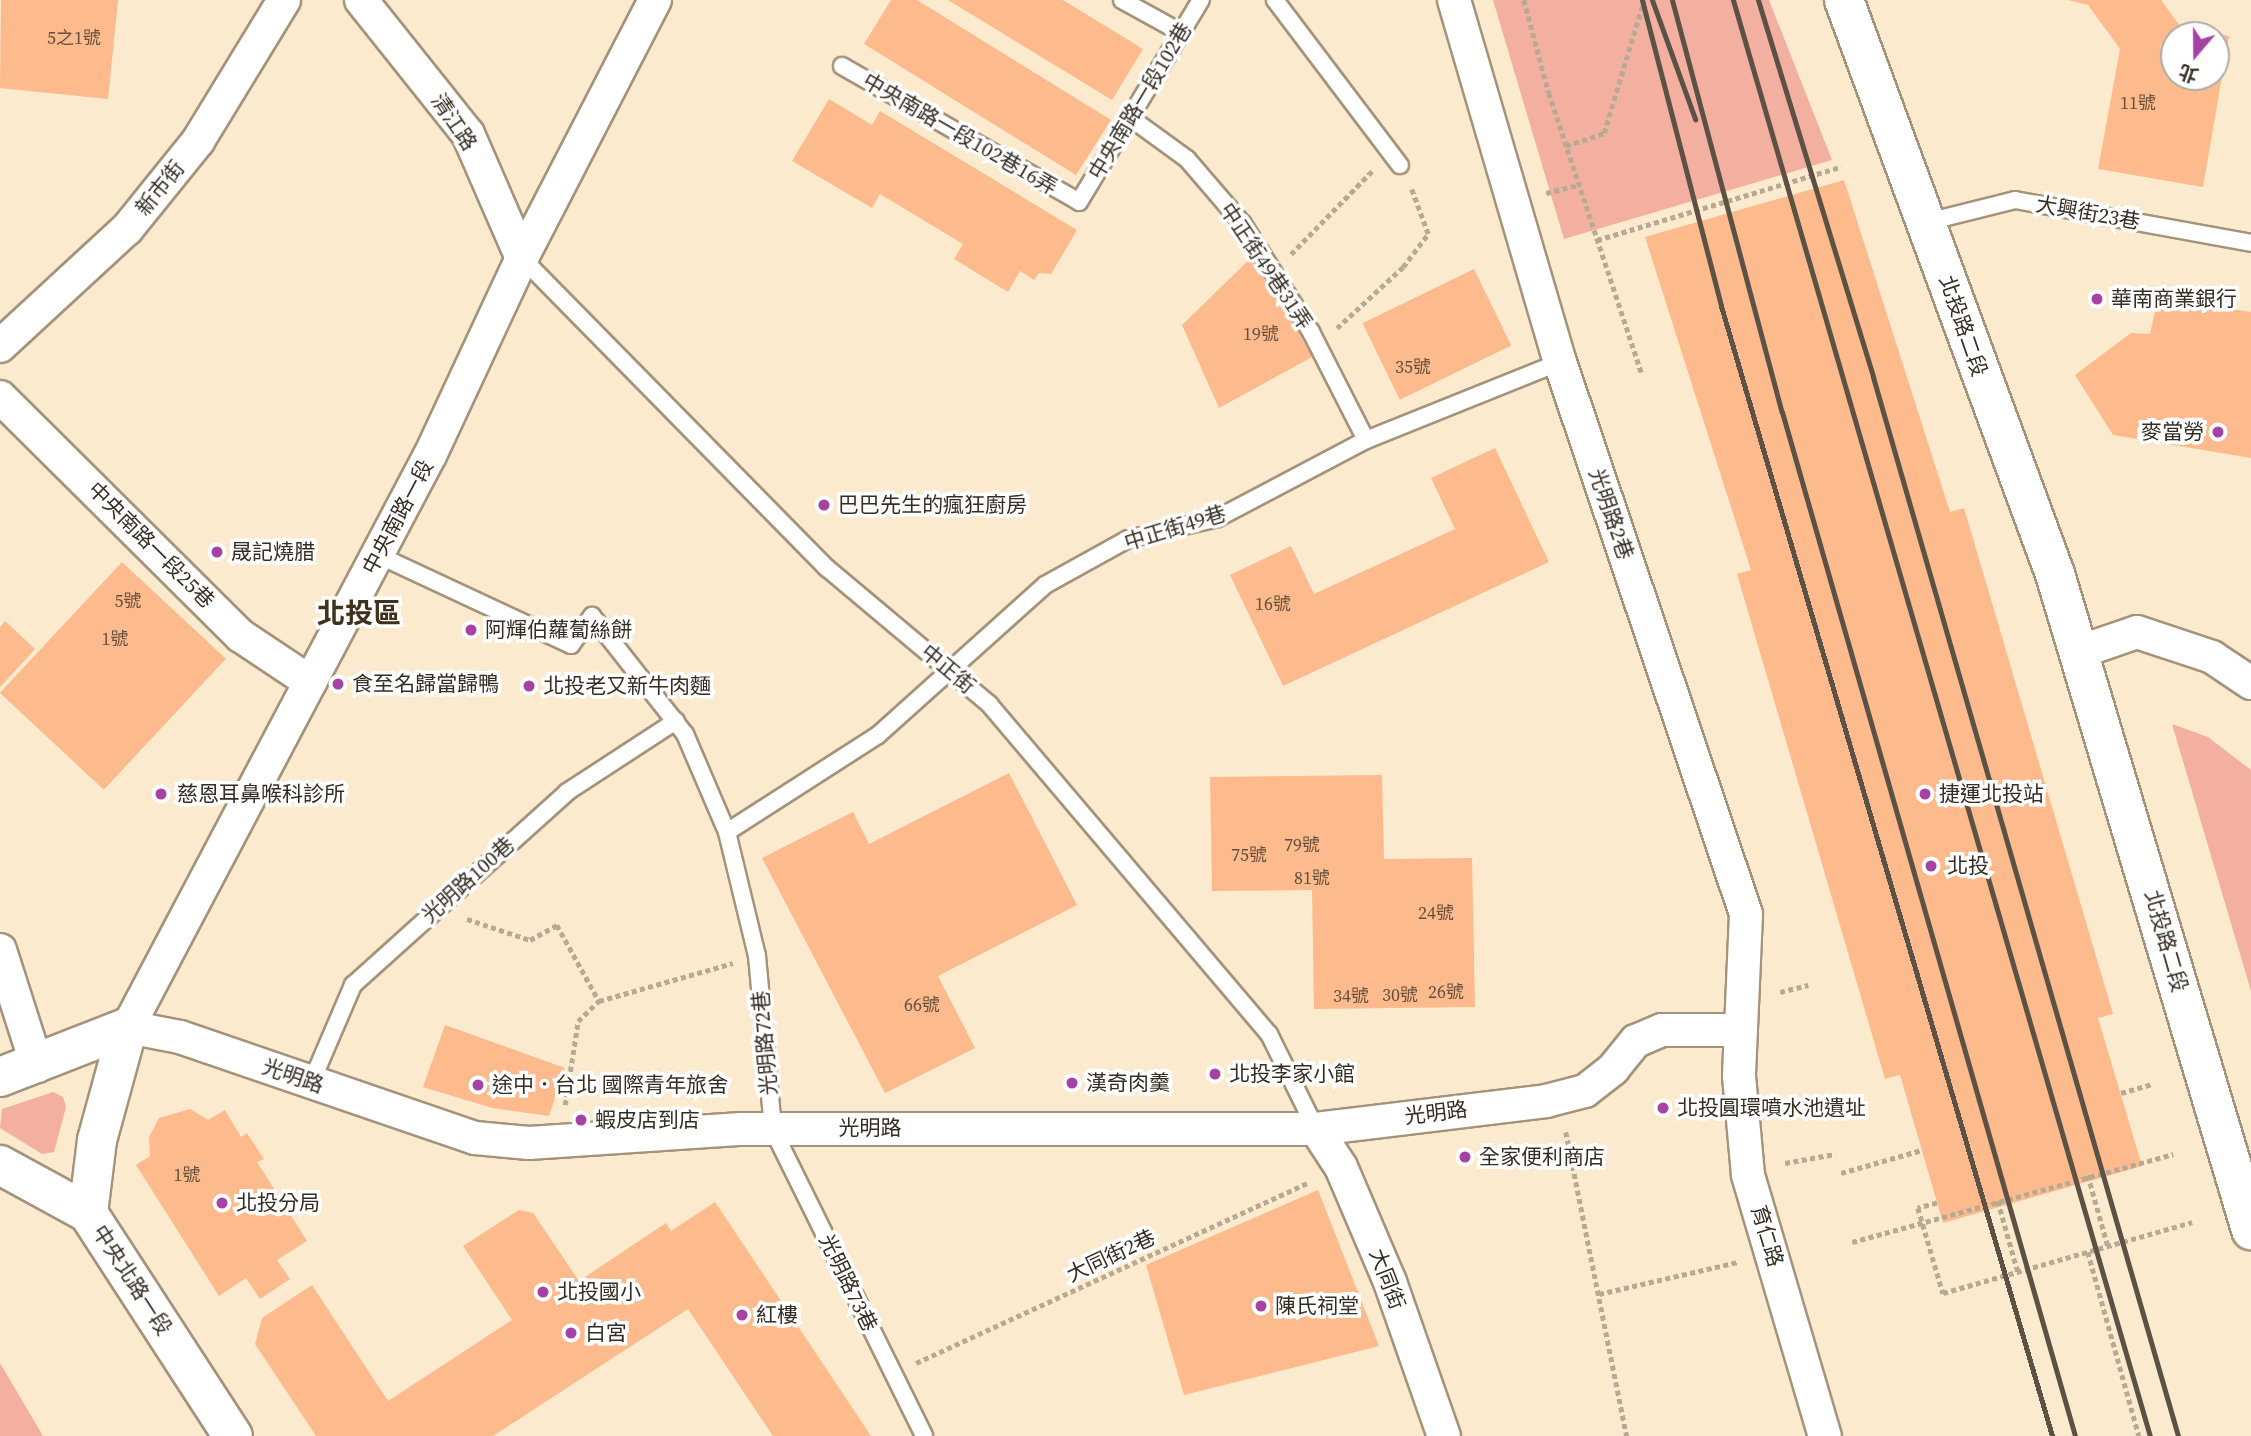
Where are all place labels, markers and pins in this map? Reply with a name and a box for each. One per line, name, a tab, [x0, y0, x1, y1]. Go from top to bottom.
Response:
place label: 華南商業銀行	[2111, 286, 2237, 312]
marker: 華南商業銀行	[2089, 291, 2105, 307]
place label: 麥當勞	[2141, 419, 2204, 445]
marker: 麥當勞	[2210, 424, 2226, 440]
place label: 巴巴先生的瘋狂廚房	[838, 492, 1027, 518]
marker: 巴巴先生的瘋狂廚房	[816, 497, 832, 513]
place label: 晟記燒腊	[231, 539, 315, 565]
marker: 晟記燒腊	[209, 544, 225, 560]
place label: 阿輝伯蘿蔔絲餅	[485, 617, 632, 643]
marker: 阿輝伯蘿蔔絲餅	[463, 622, 479, 638]
place label: 食至名歸當歸鴨	[352, 671, 499, 697]
place label: 北投老又新牛肉麵	[543, 673, 711, 699]
marker: 食至名歸當歸鴨	[330, 676, 346, 692]
marker: 北投老又新牛肉麵	[521, 678, 537, 694]
place label: 慈恩耳鼻喉科診所	[177, 781, 345, 807]
place label: 捷運北投站	[1939, 781, 2044, 807]
marker: 慈恩耳鼻喉科診所	[151, 784, 171, 804]
marker: 捷運北投站	[1917, 786, 1933, 802]
place label: 北投	[1947, 853, 1989, 879]
marker: 北投	[1921, 856, 1941, 876]
place label: 北投李家小館	[1229, 1061, 1355, 1087]
marker: 北投李家小館	[1207, 1066, 1223, 1082]
place label: 漢奇肉羹	[1086, 1070, 1170, 1096]
place label: 途中．台北 國際青年旅舍	[492, 1072, 728, 1098]
marker: 漢奇肉羹	[1064, 1075, 1080, 1091]
marker: 途中．台北 國際青年旅舍	[470, 1077, 486, 1093]
place label: 北投圓環噴水池遺址	[1677, 1095, 1866, 1121]
marker: 北投圓環噴水池遺址	[1655, 1100, 1671, 1116]
place label: 蝦皮店到店	[595, 1107, 700, 1133]
marker: 蝦皮店到店	[573, 1112, 589, 1128]
place label: 全家便利商店	[1479, 1144, 1605, 1170]
marker: 全家便利商店	[1457, 1149, 1473, 1165]
place label: 北投分局	[236, 1190, 320, 1216]
marker: 北投分局	[214, 1195, 230, 1211]
place label: 北投國小	[557, 1279, 641, 1305]
marker: 北投國小	[535, 1284, 551, 1300]
place label: 陳氏祠堂	[1275, 1293, 1359, 1319]
marker: 陳氏祠堂	[1253, 1298, 1269, 1314]
place label: 紅樓	[756, 1302, 798, 1328]
marker: 紅樓	[734, 1307, 750, 1323]
place label: 白宮	[585, 1320, 627, 1346]
marker: 白宮	[563, 1325, 579, 1341]

